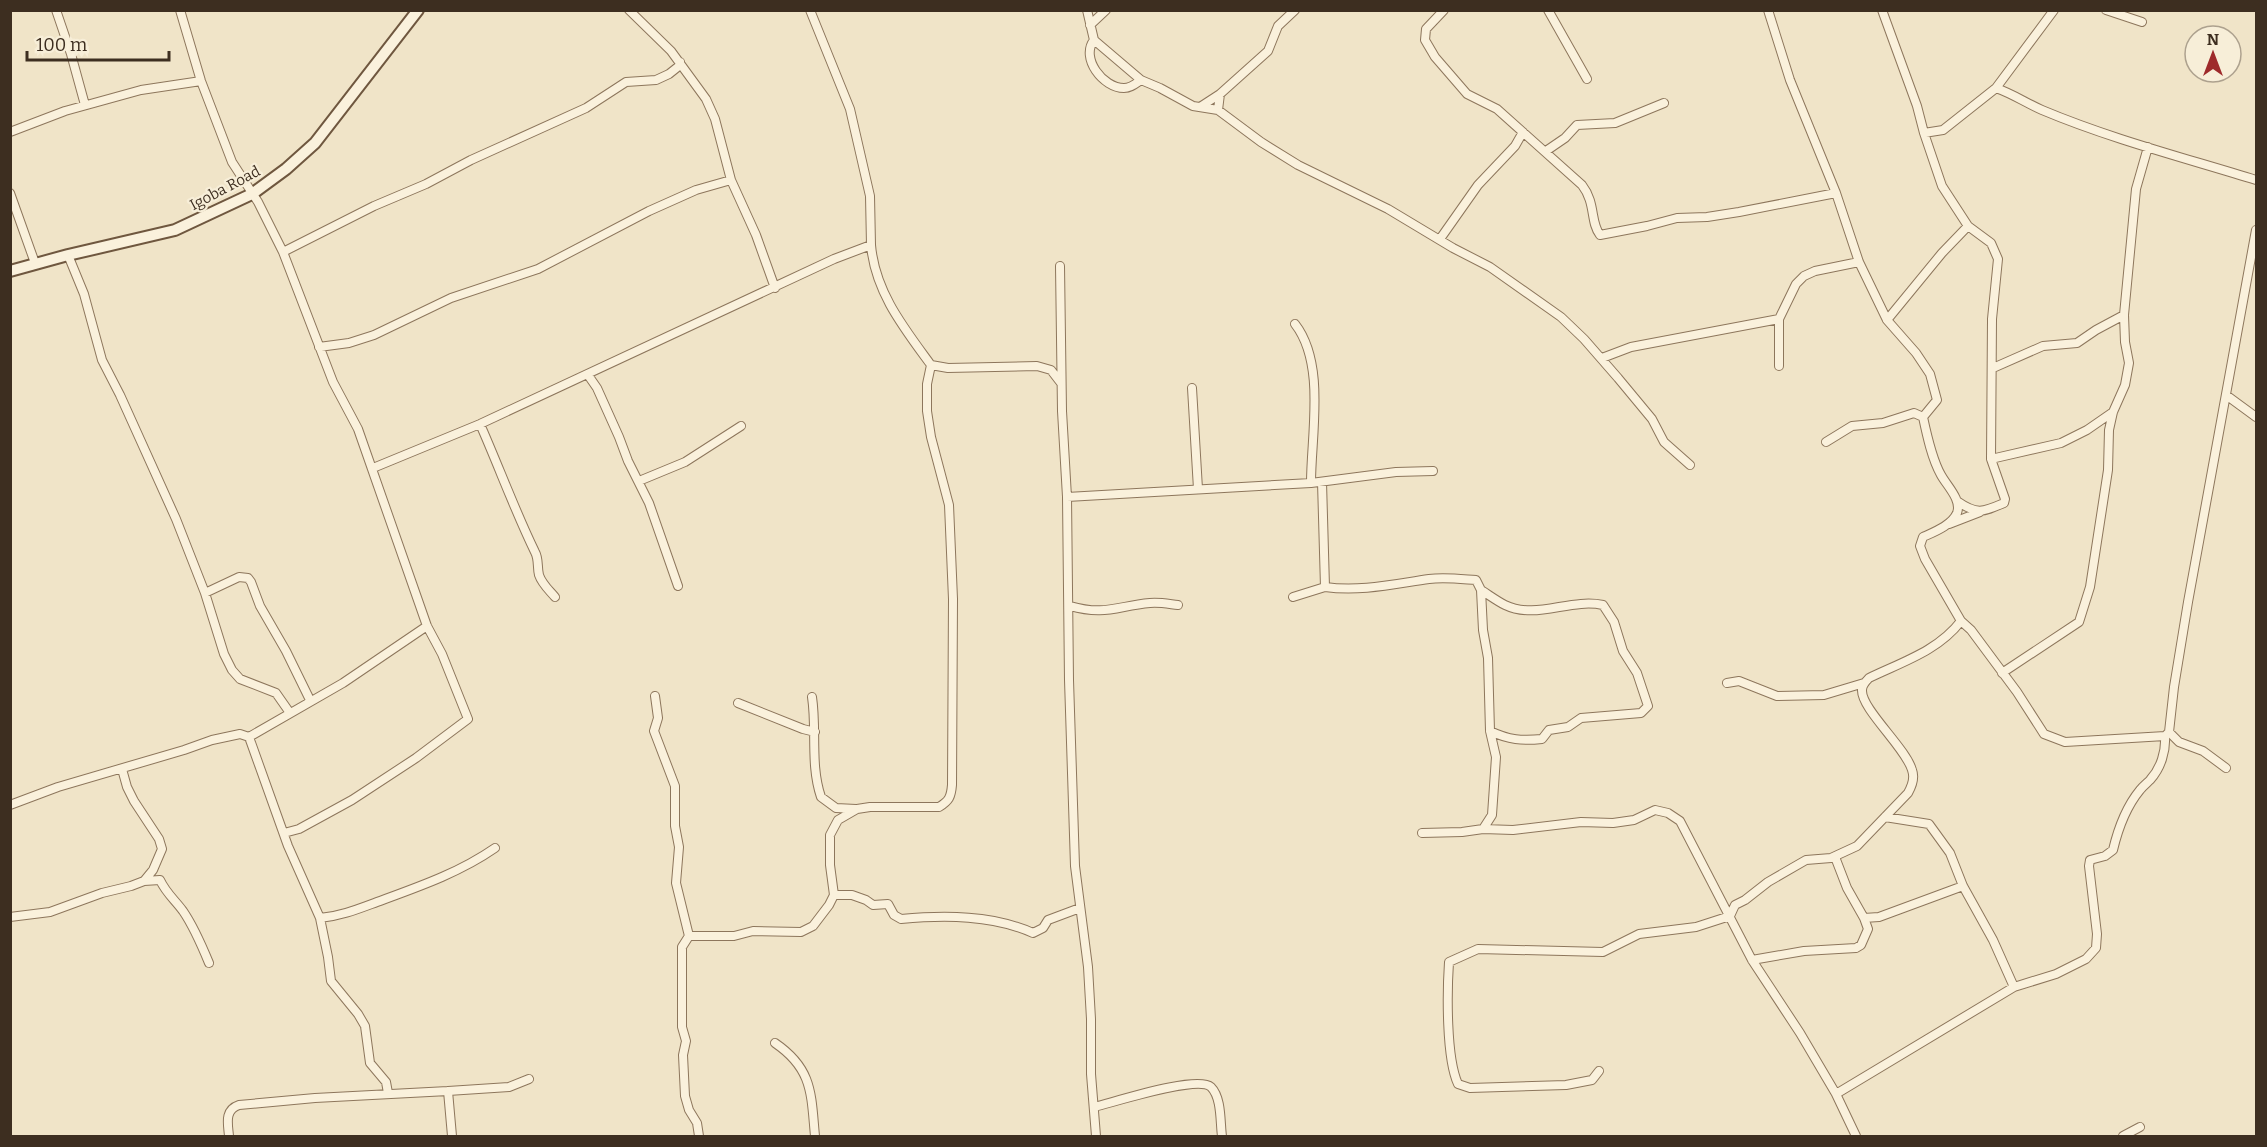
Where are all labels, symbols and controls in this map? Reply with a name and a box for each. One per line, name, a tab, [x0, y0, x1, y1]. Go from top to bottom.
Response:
scale bar	[27, 24, 170, 62]
north arrow	[2183, 24, 2243, 84]
text: N	[2207, 30, 2219, 49]
text: 100 m	[36, 34, 87, 56]
street label: Igoba Road	[187, 162, 263, 214]

